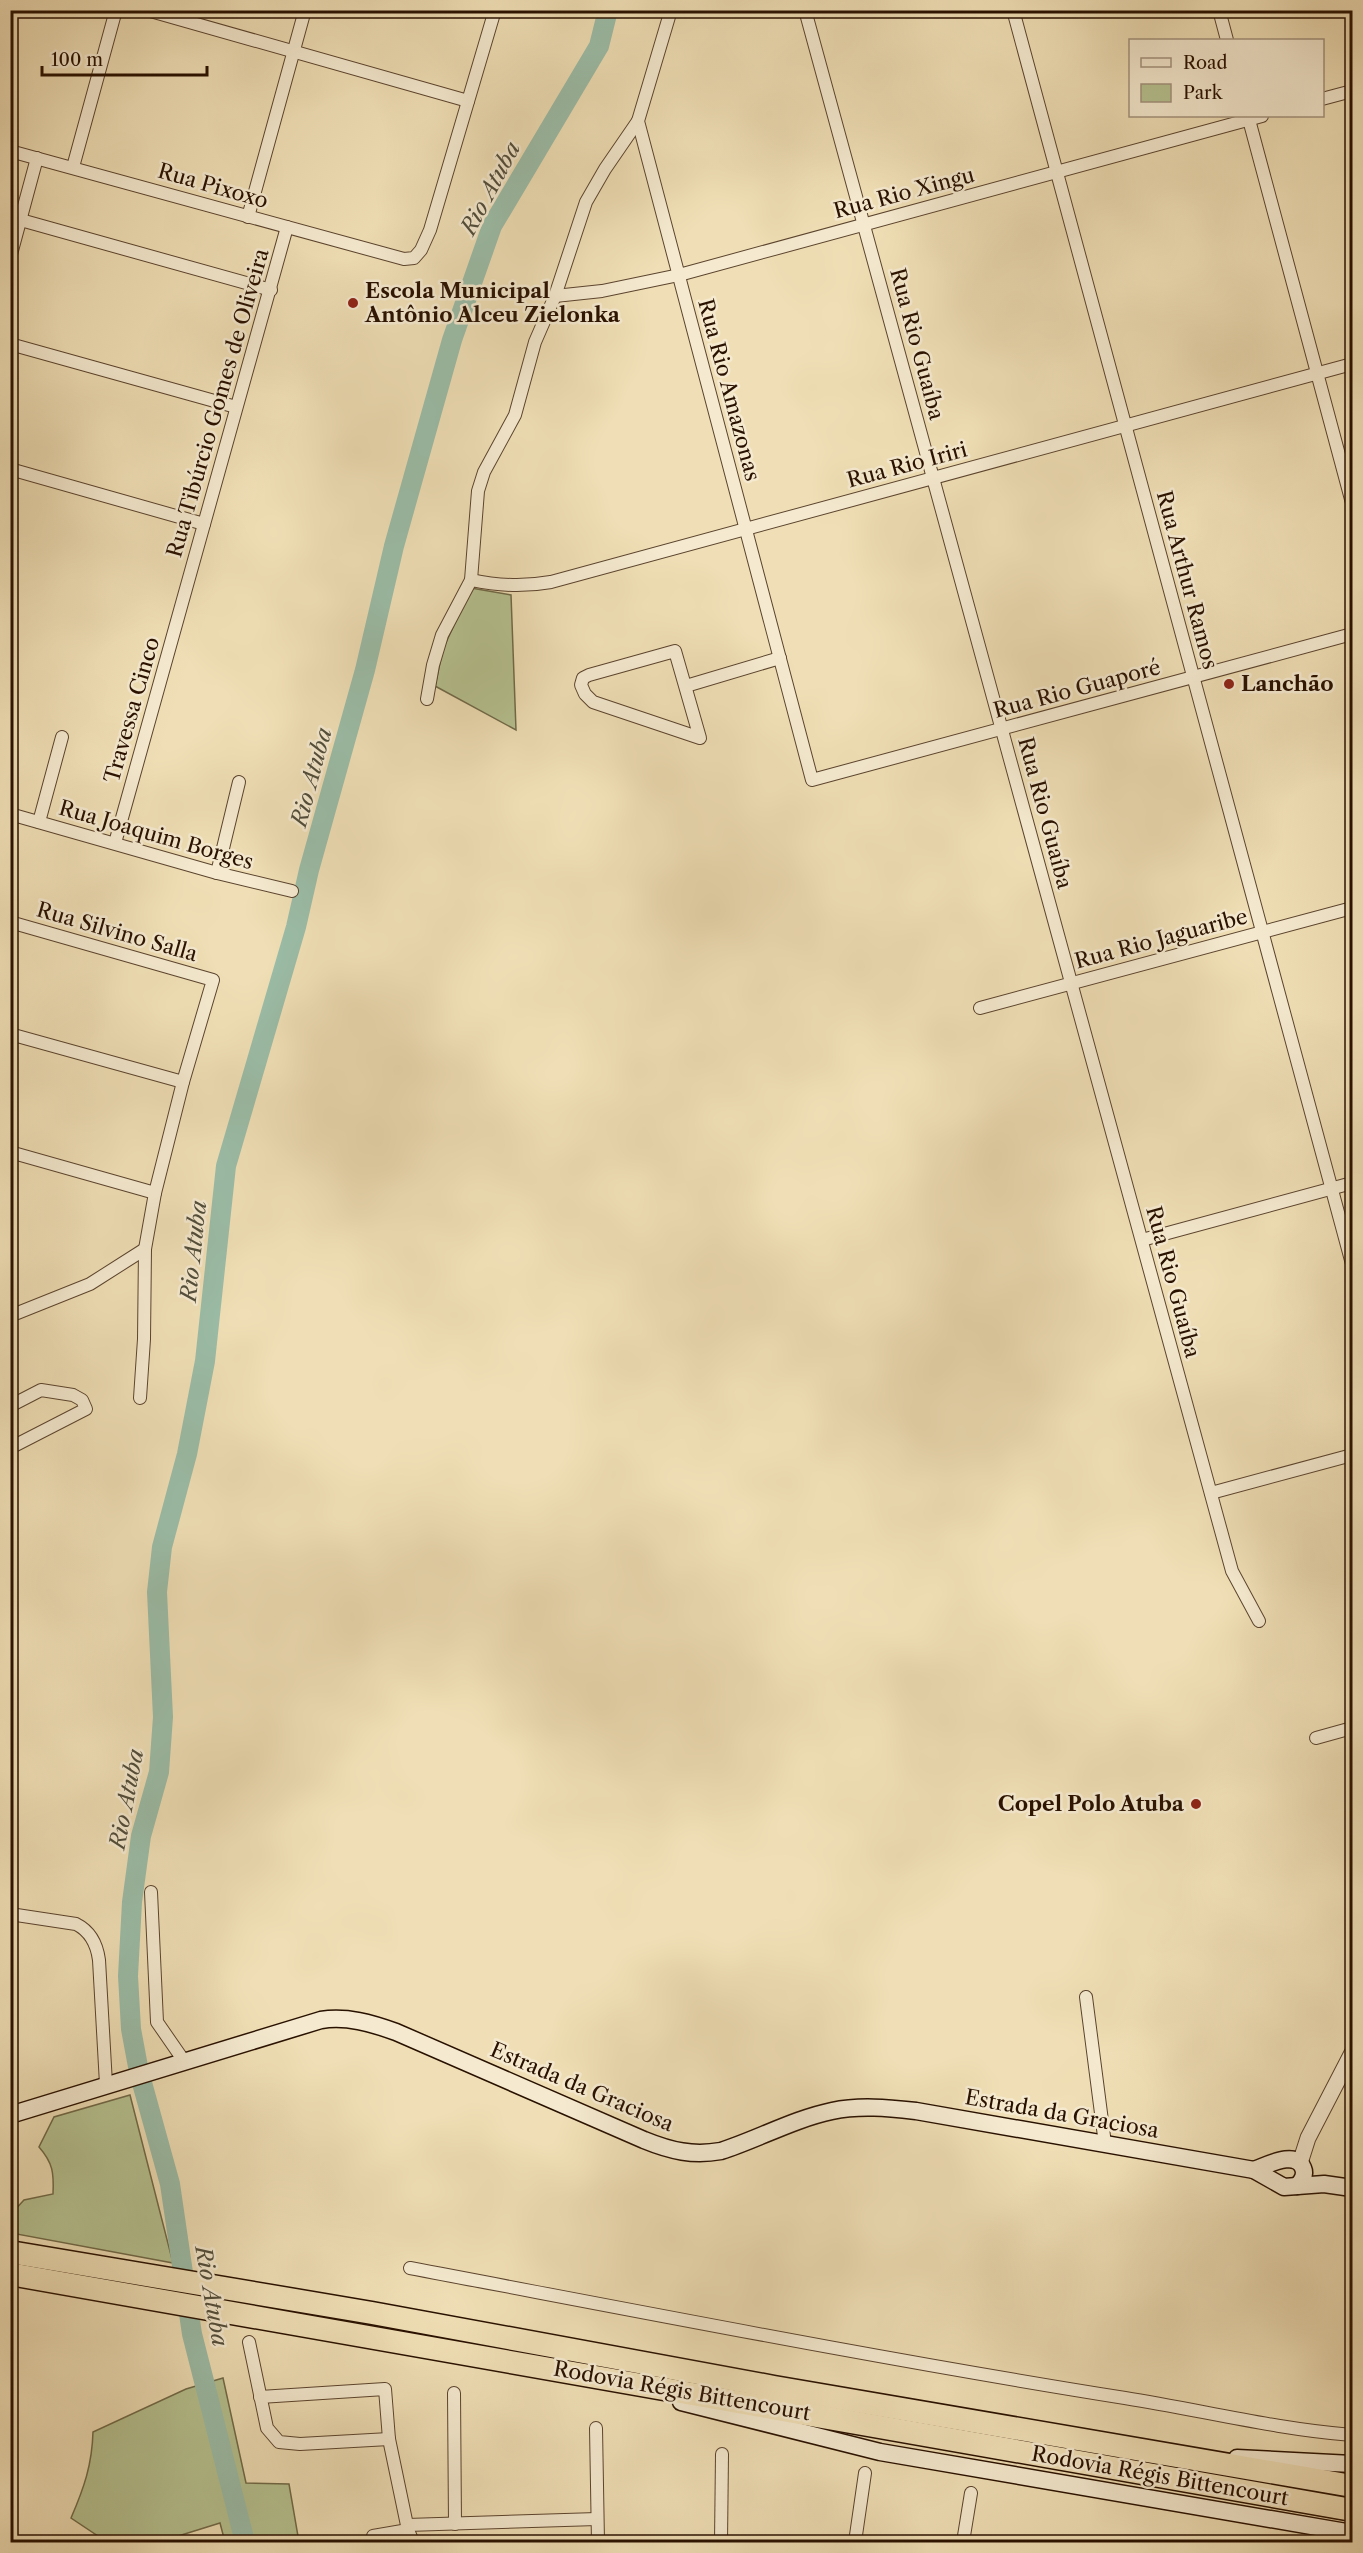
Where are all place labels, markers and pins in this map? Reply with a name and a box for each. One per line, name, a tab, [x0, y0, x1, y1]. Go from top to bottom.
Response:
place label: Escola Municipal Antônio Alceu Zielonka	[364, 278, 621, 327]
marker: Escola Municipal Antônio Alceu Zielonka	[346, 296, 360, 310]
place label: Lanchão	[1241, 671, 1334, 696]
marker: Lanchão	[1222, 677, 1236, 691]
place label: Copel Polo Atuba	[998, 1791, 1185, 1816]
marker: Copel Polo Atuba	[1189, 1797, 1203, 1811]

